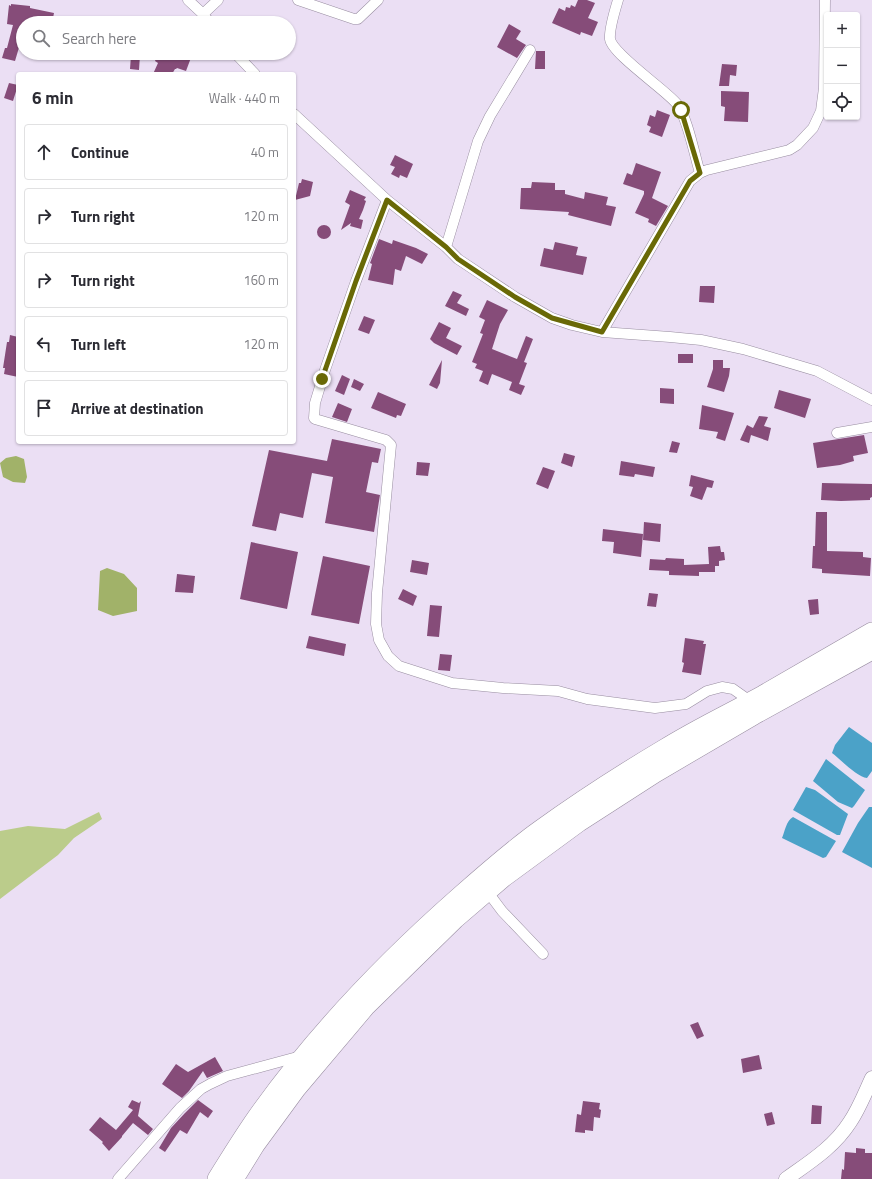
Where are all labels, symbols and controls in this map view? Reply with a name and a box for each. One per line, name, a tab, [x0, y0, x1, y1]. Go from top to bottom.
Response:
map controls	[824, 12, 860, 120]
button: +	[824, 12, 860, 48]
search box	[16, 16, 296, 60]
icon: search	[30, 27, 52, 49]
text: Search here	[62, 27, 136, 50]
button: −	[824, 48, 860, 84]
button: locate	[824, 84, 860, 120]
text: 6 min	[32, 85, 73, 111]
text: Walk · 440 m	[209, 88, 280, 108]
route start	[672, 101, 690, 119]
icon: ahead	[33, 141, 55, 163]
text: Continue	[71, 141, 129, 164]
text: 40 m	[251, 142, 279, 162]
icon: right	[33, 205, 55, 227]
text: Turn right	[71, 205, 135, 228]
text: 120 m	[243, 206, 279, 226]
icon: right	[33, 269, 55, 291]
text: Turn right	[71, 269, 135, 292]
text: 160 m	[243, 270, 279, 290]
icon: left	[33, 333, 55, 355]
text: Turn left	[71, 333, 126, 356]
text: 120 m	[243, 334, 279, 354]
route end	[313, 370, 331, 388]
icon: arrive	[33, 397, 55, 419]
text: Arrive at destination	[71, 397, 204, 420]

